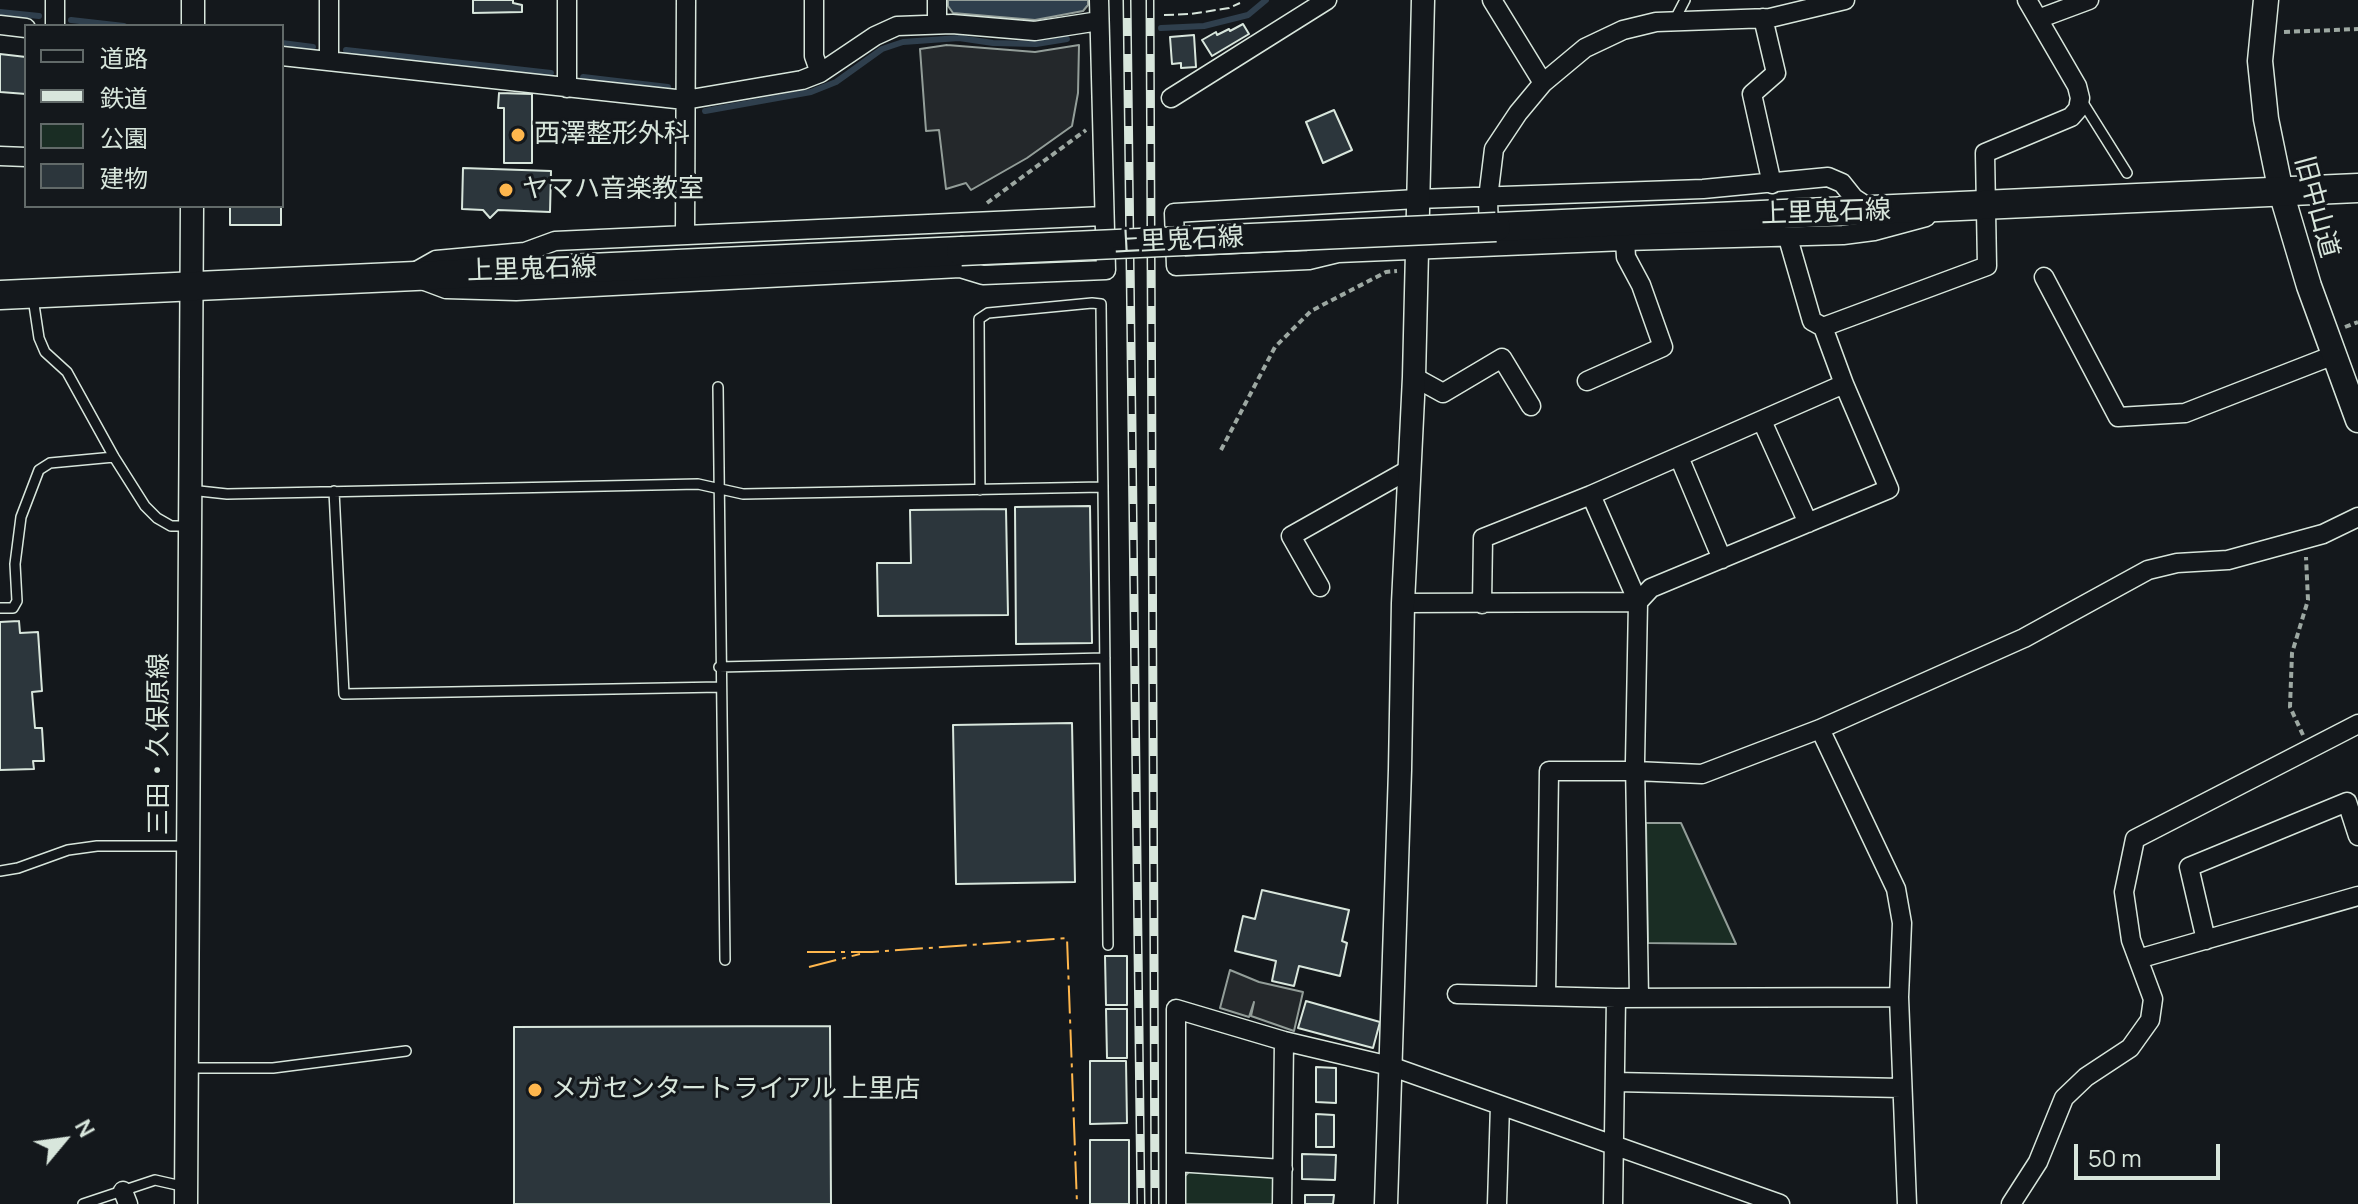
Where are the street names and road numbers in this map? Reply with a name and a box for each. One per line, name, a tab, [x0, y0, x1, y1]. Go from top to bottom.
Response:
street label: 旧中山道	[2287, 153, 2345, 261]
street label: 上里鬼石線	[1760, 195, 1892, 231]
street label: 上里鬼石線	[1113, 222, 1245, 260]
street label: 上里鬼石線	[466, 252, 598, 288]
street label: 三田・久保原線	[144, 653, 176, 835]

